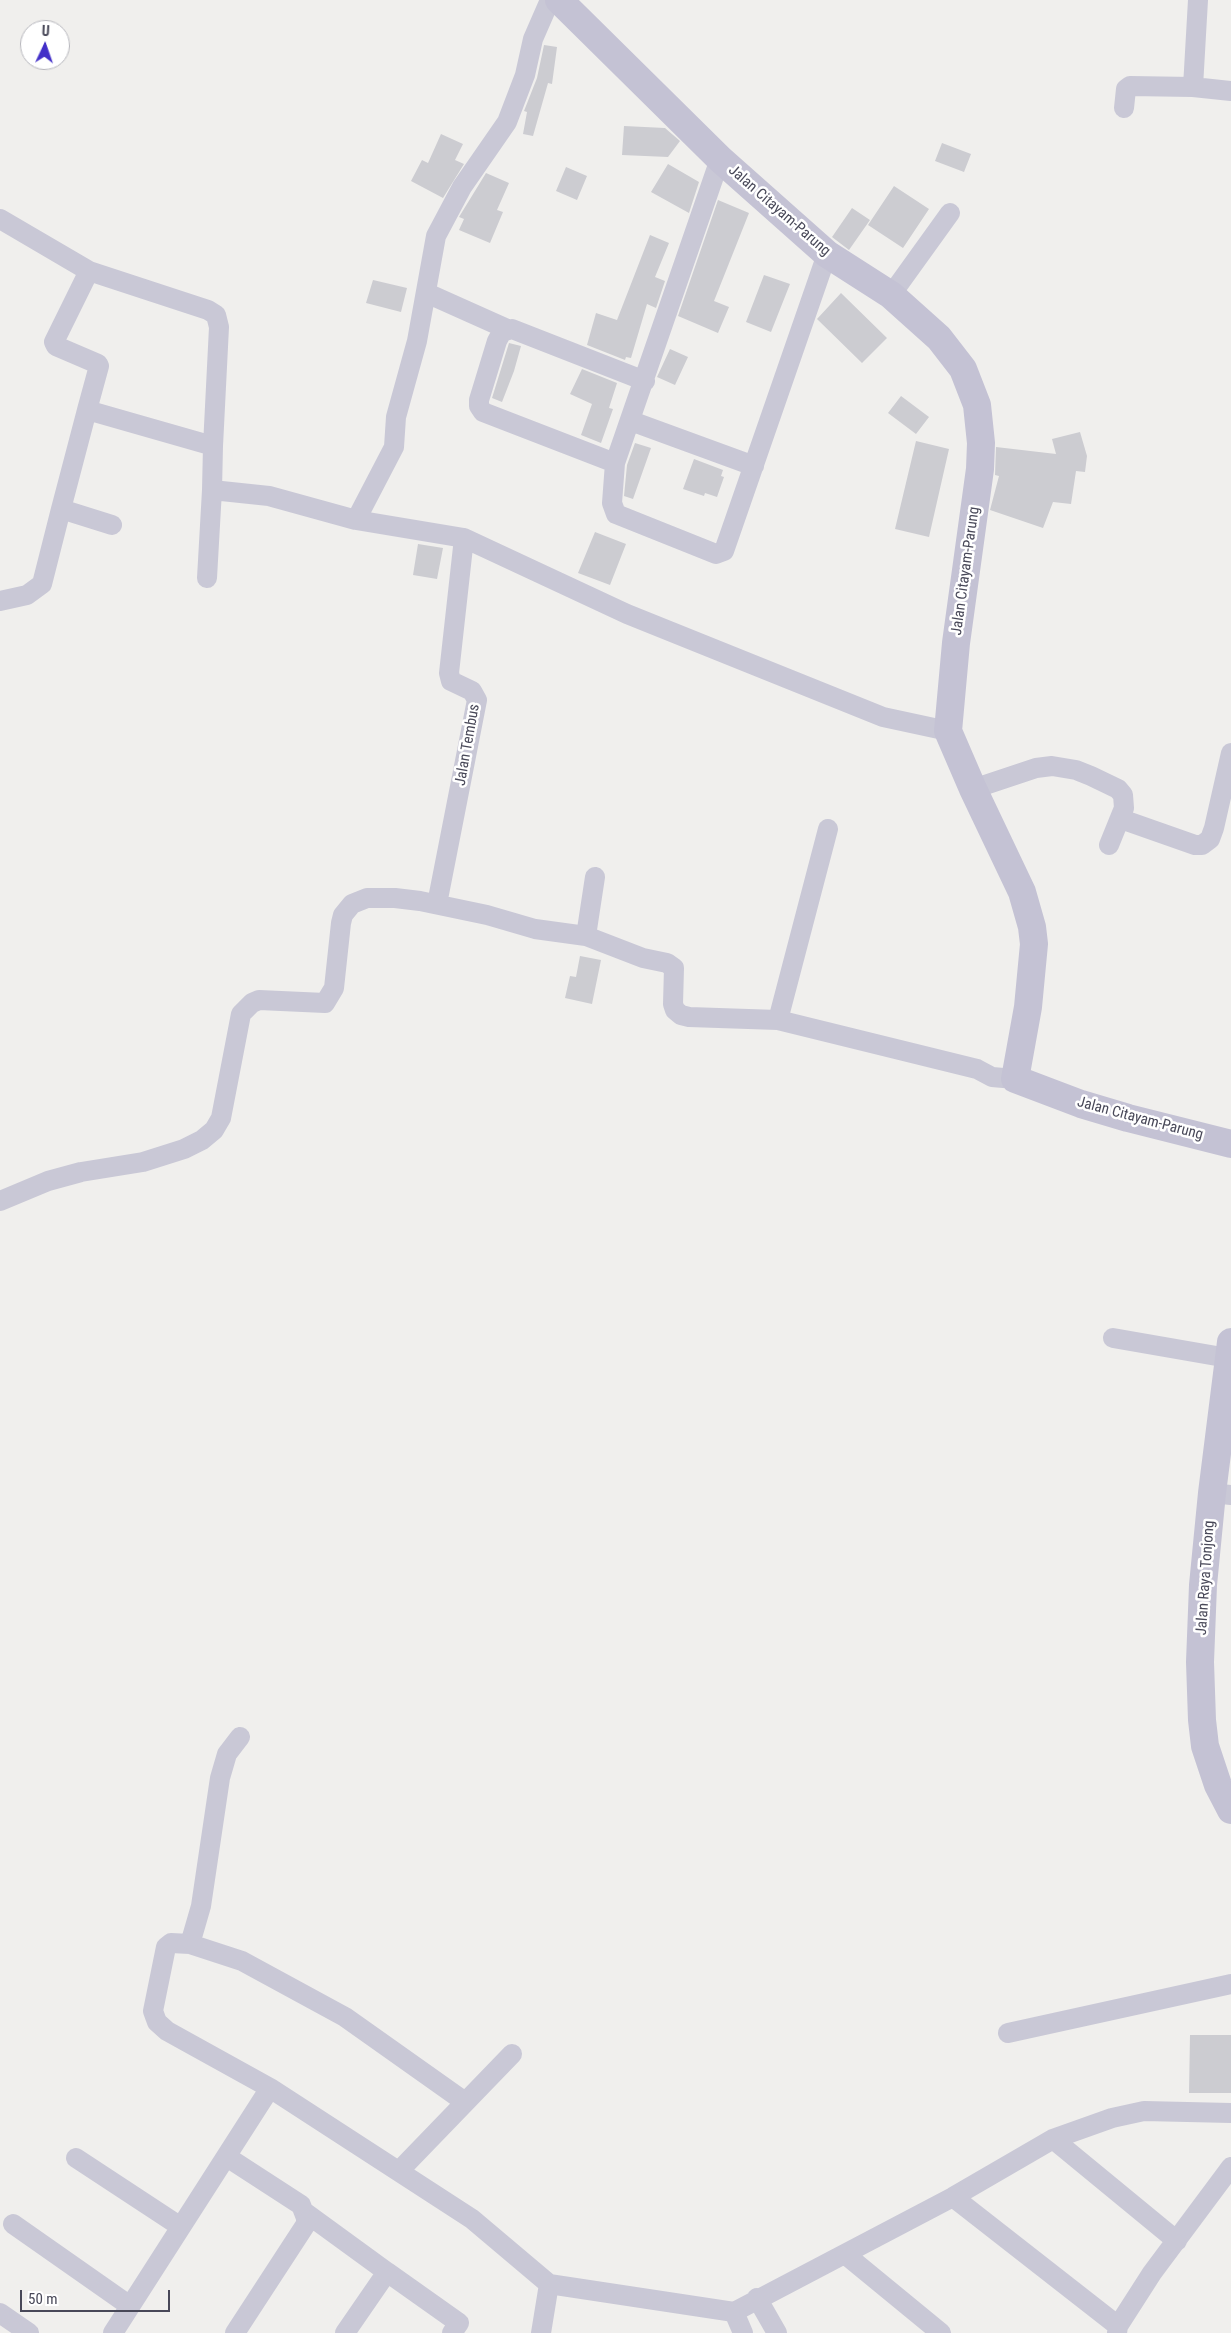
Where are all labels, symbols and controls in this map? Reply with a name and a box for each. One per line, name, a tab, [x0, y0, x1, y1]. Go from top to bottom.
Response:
north arrow	[20, 20, 70, 70]
text: U	[41, 23, 50, 39]
street label: Jalan Citayam-Parung	[724, 162, 834, 260]
street label: Jalan Citayam-Parung	[948, 506, 984, 636]
street label: Jalan Tembus	[452, 703, 484, 787]
street label: Jalan Citayam-Parung	[1075, 1094, 1205, 1144]
street label: Jalan Raya Tonjong	[1193, 1520, 1219, 1636]
scale bar	[22, 2280, 172, 2312]
text: 50 m	[28, 2290, 58, 2308]

